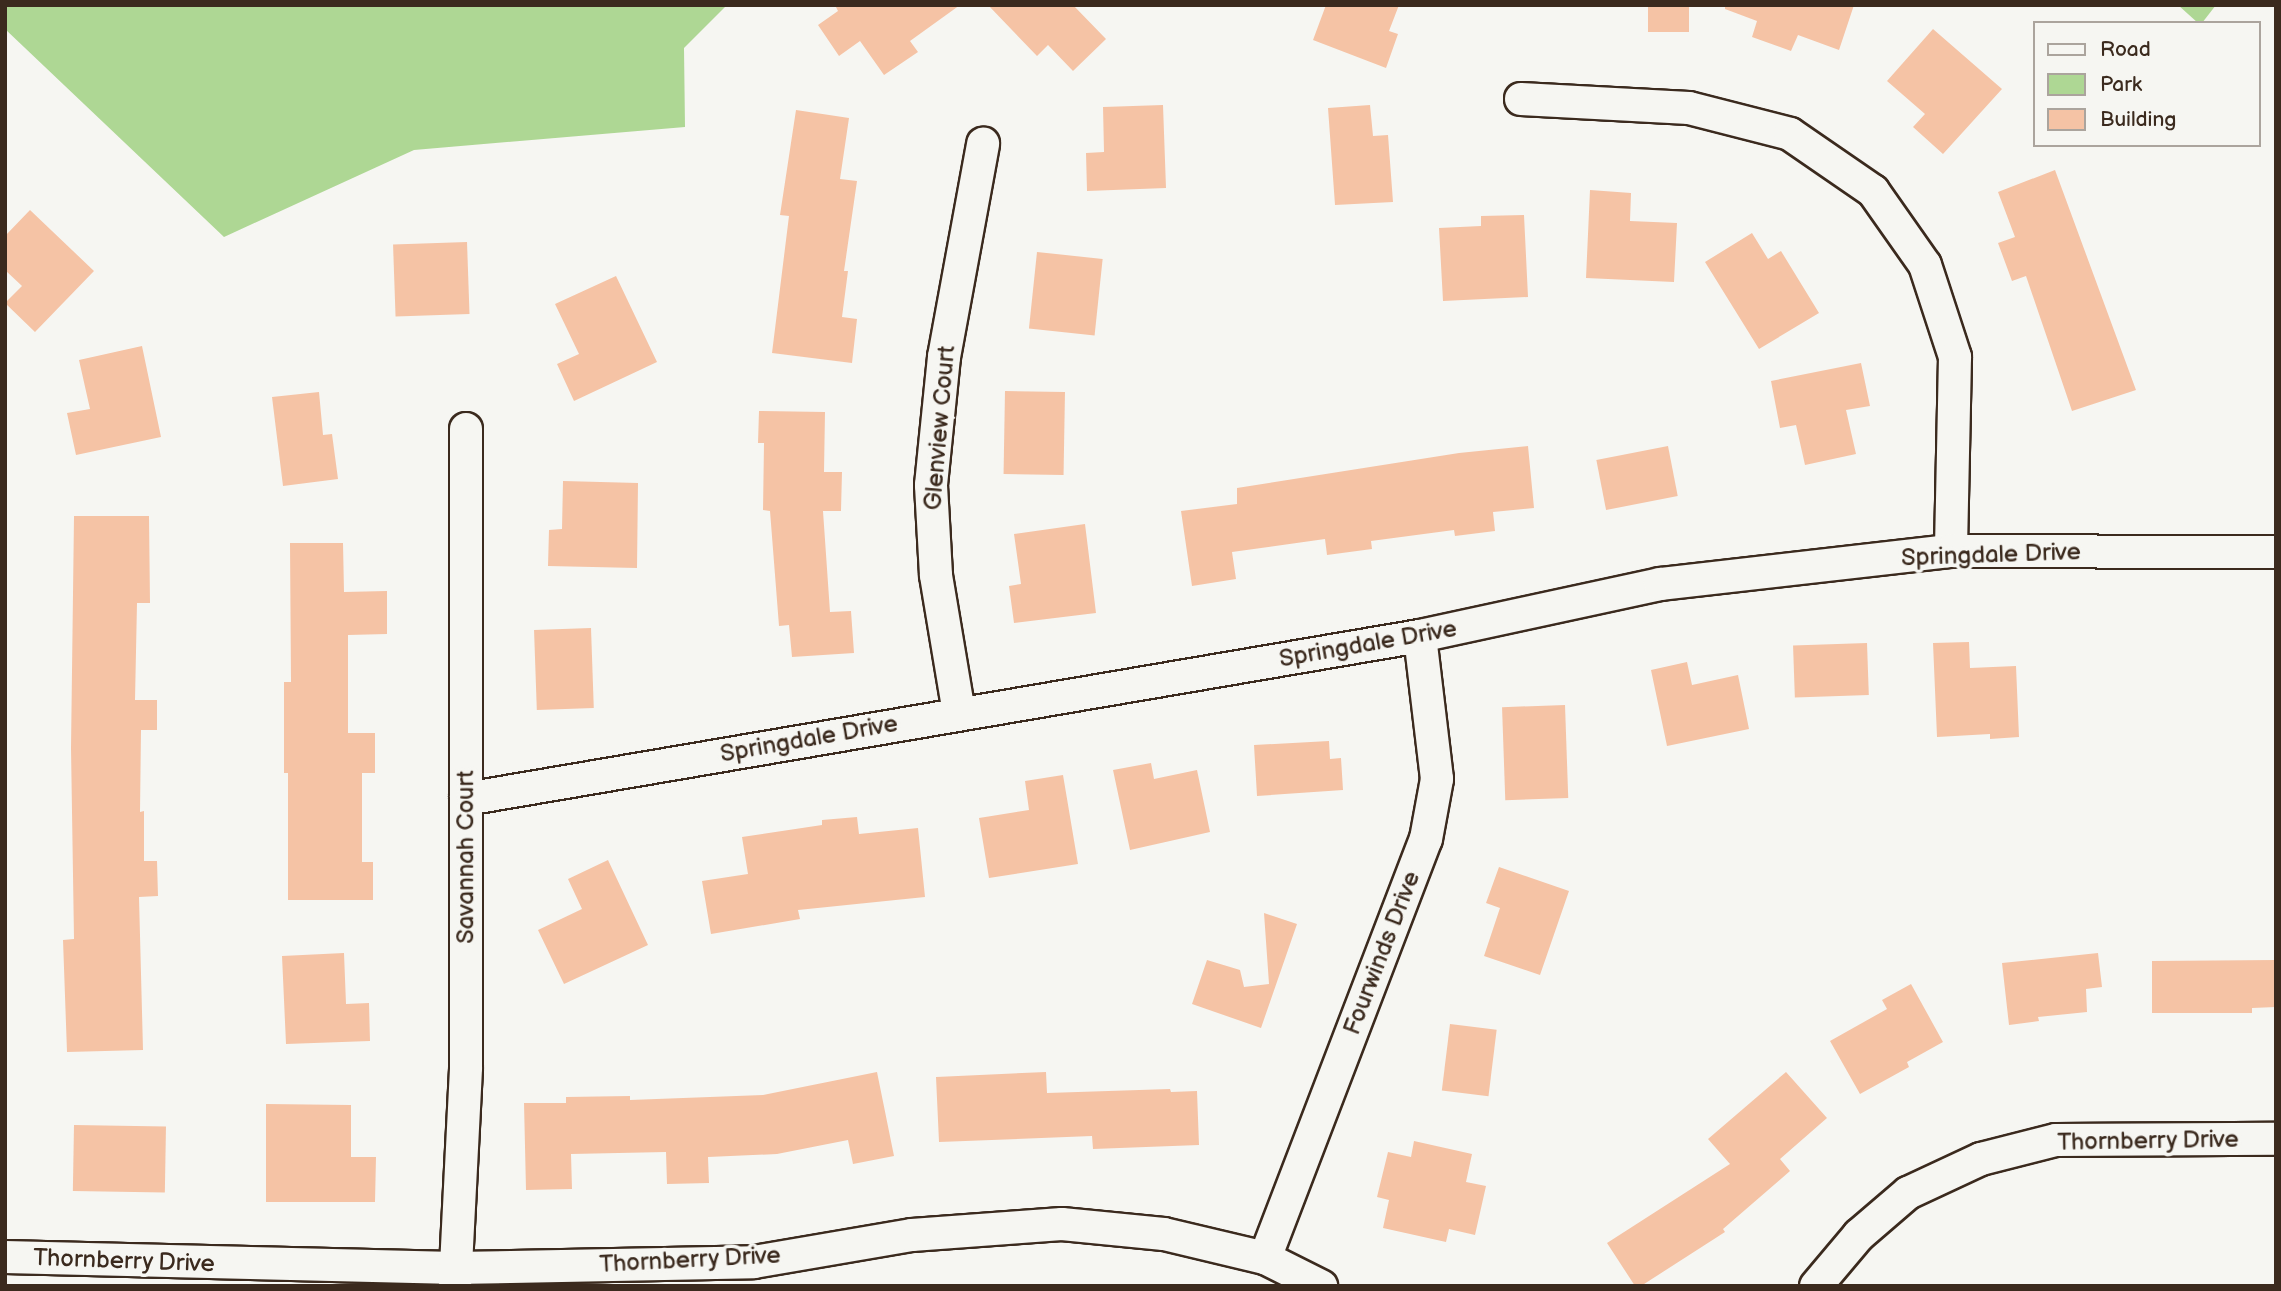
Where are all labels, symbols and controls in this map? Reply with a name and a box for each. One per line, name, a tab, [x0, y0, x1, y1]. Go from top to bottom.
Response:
legend	[2032, 21, 2260, 147]
text: Road	[2100, 37, 2151, 62]
text: Park	[2100, 72, 2142, 97]
text: Building	[2100, 107, 2176, 132]
street label: Glenview Court	[918, 345, 962, 511]
street label: Springdale Drive	[1901, 537, 2081, 573]
street label: Springdale Drive	[1277, 614, 1459, 674]
street label: Springdale Drive	[718, 709, 900, 769]
street label: Savannah Court	[452, 770, 480, 944]
street label: Fourwinds Drive	[1338, 867, 1426, 1039]
street label: Thornberry Drive	[2056, 1125, 2240, 1157]
street label: Thornberry Drive	[598, 1241, 782, 1279]
street label: Thornberry Drive	[32, 1243, 216, 1279]

